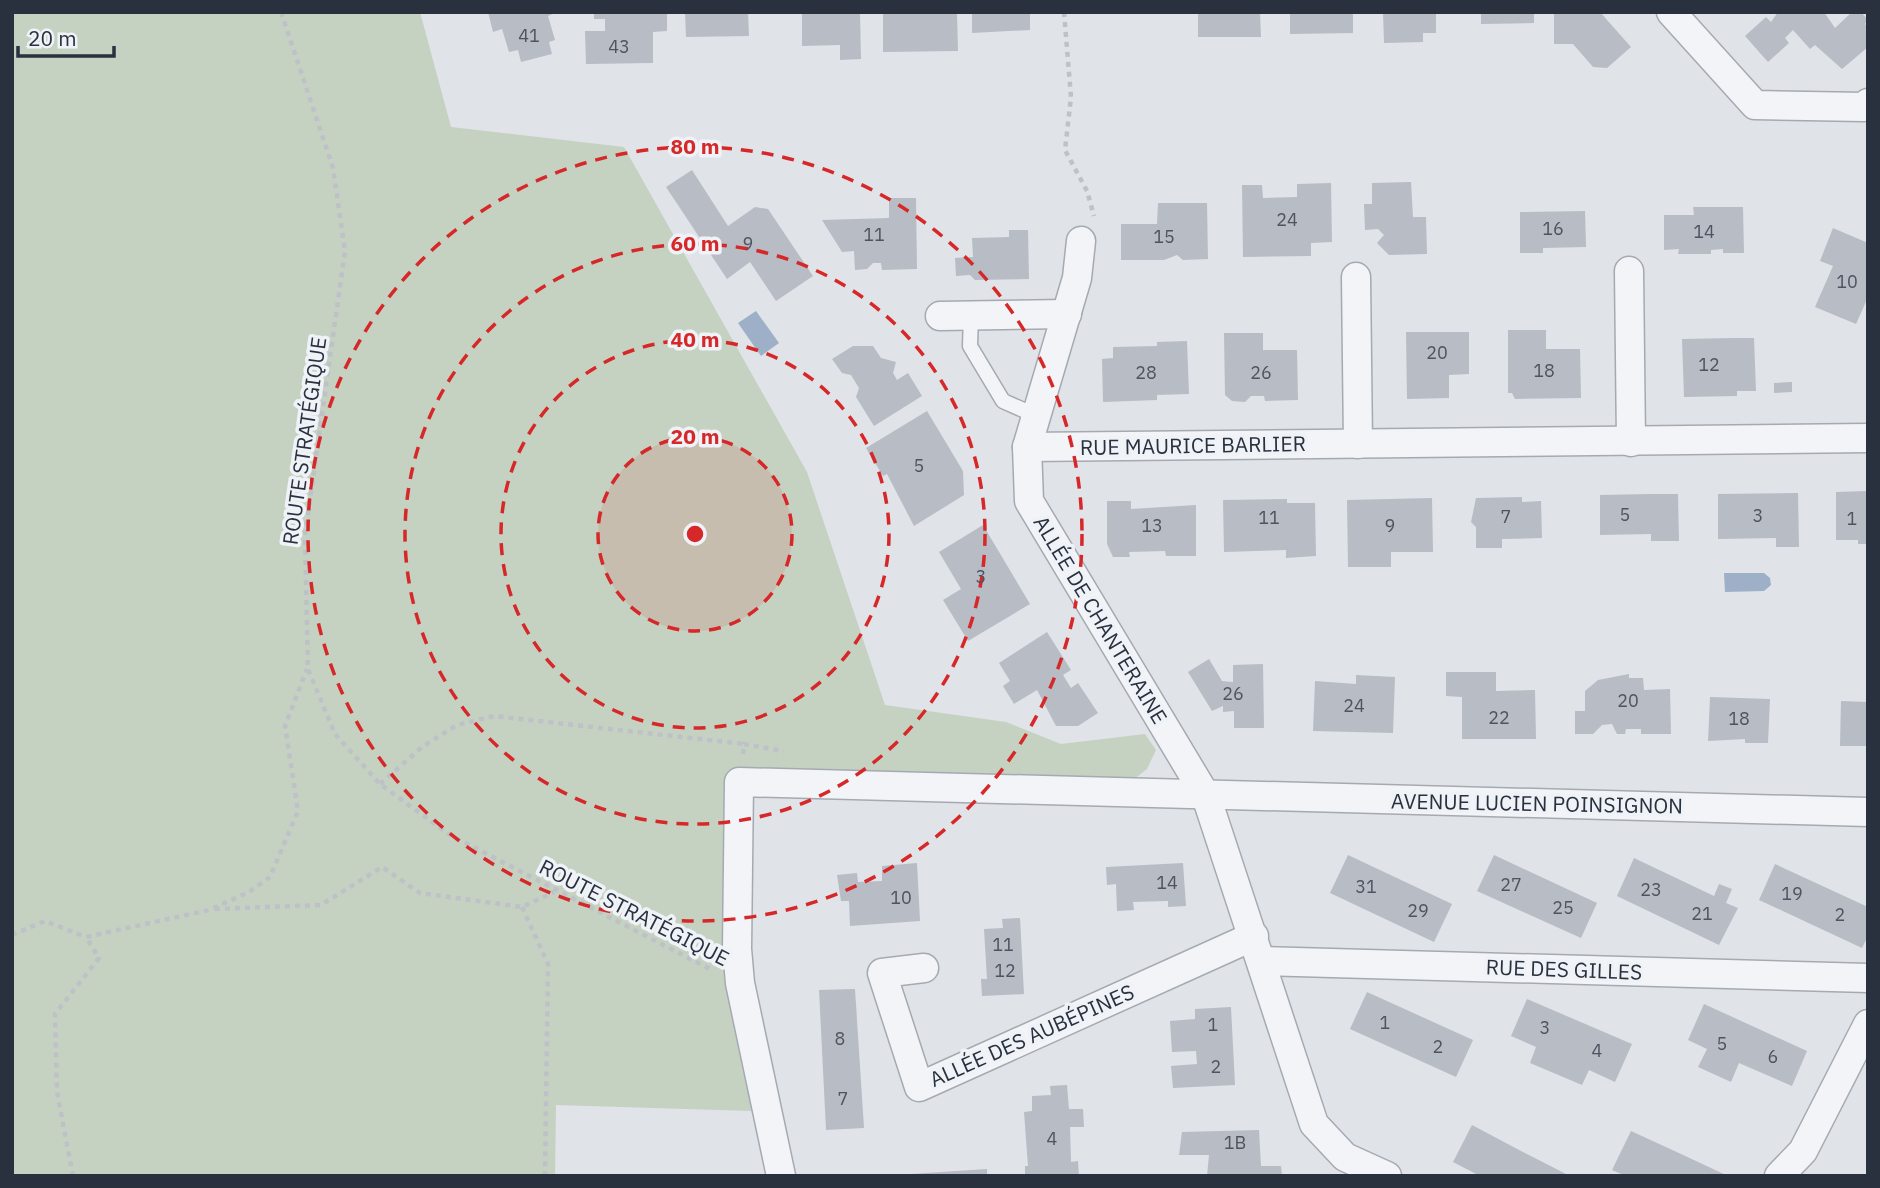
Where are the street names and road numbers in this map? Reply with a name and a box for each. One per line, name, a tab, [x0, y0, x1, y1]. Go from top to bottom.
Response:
street label: ROUTE STRATÉGIQUE	[276, 335, 332, 547]
street label: RUE MAURICE BARLIER	[1080, 429, 1306, 461]
street label: ALLÉE DE CHANTERAINE	[1028, 510, 1174, 729]
street label: AVENUE LUCIEN POINSIGNON	[1391, 786, 1683, 820]
street label: ROUTE STRATÉGIQUE	[535, 852, 734, 972]
street label: RUE DES GILLES	[1485, 952, 1643, 986]
street label: ALLÉE DES AUBÉPINES	[925, 977, 1138, 1093]

